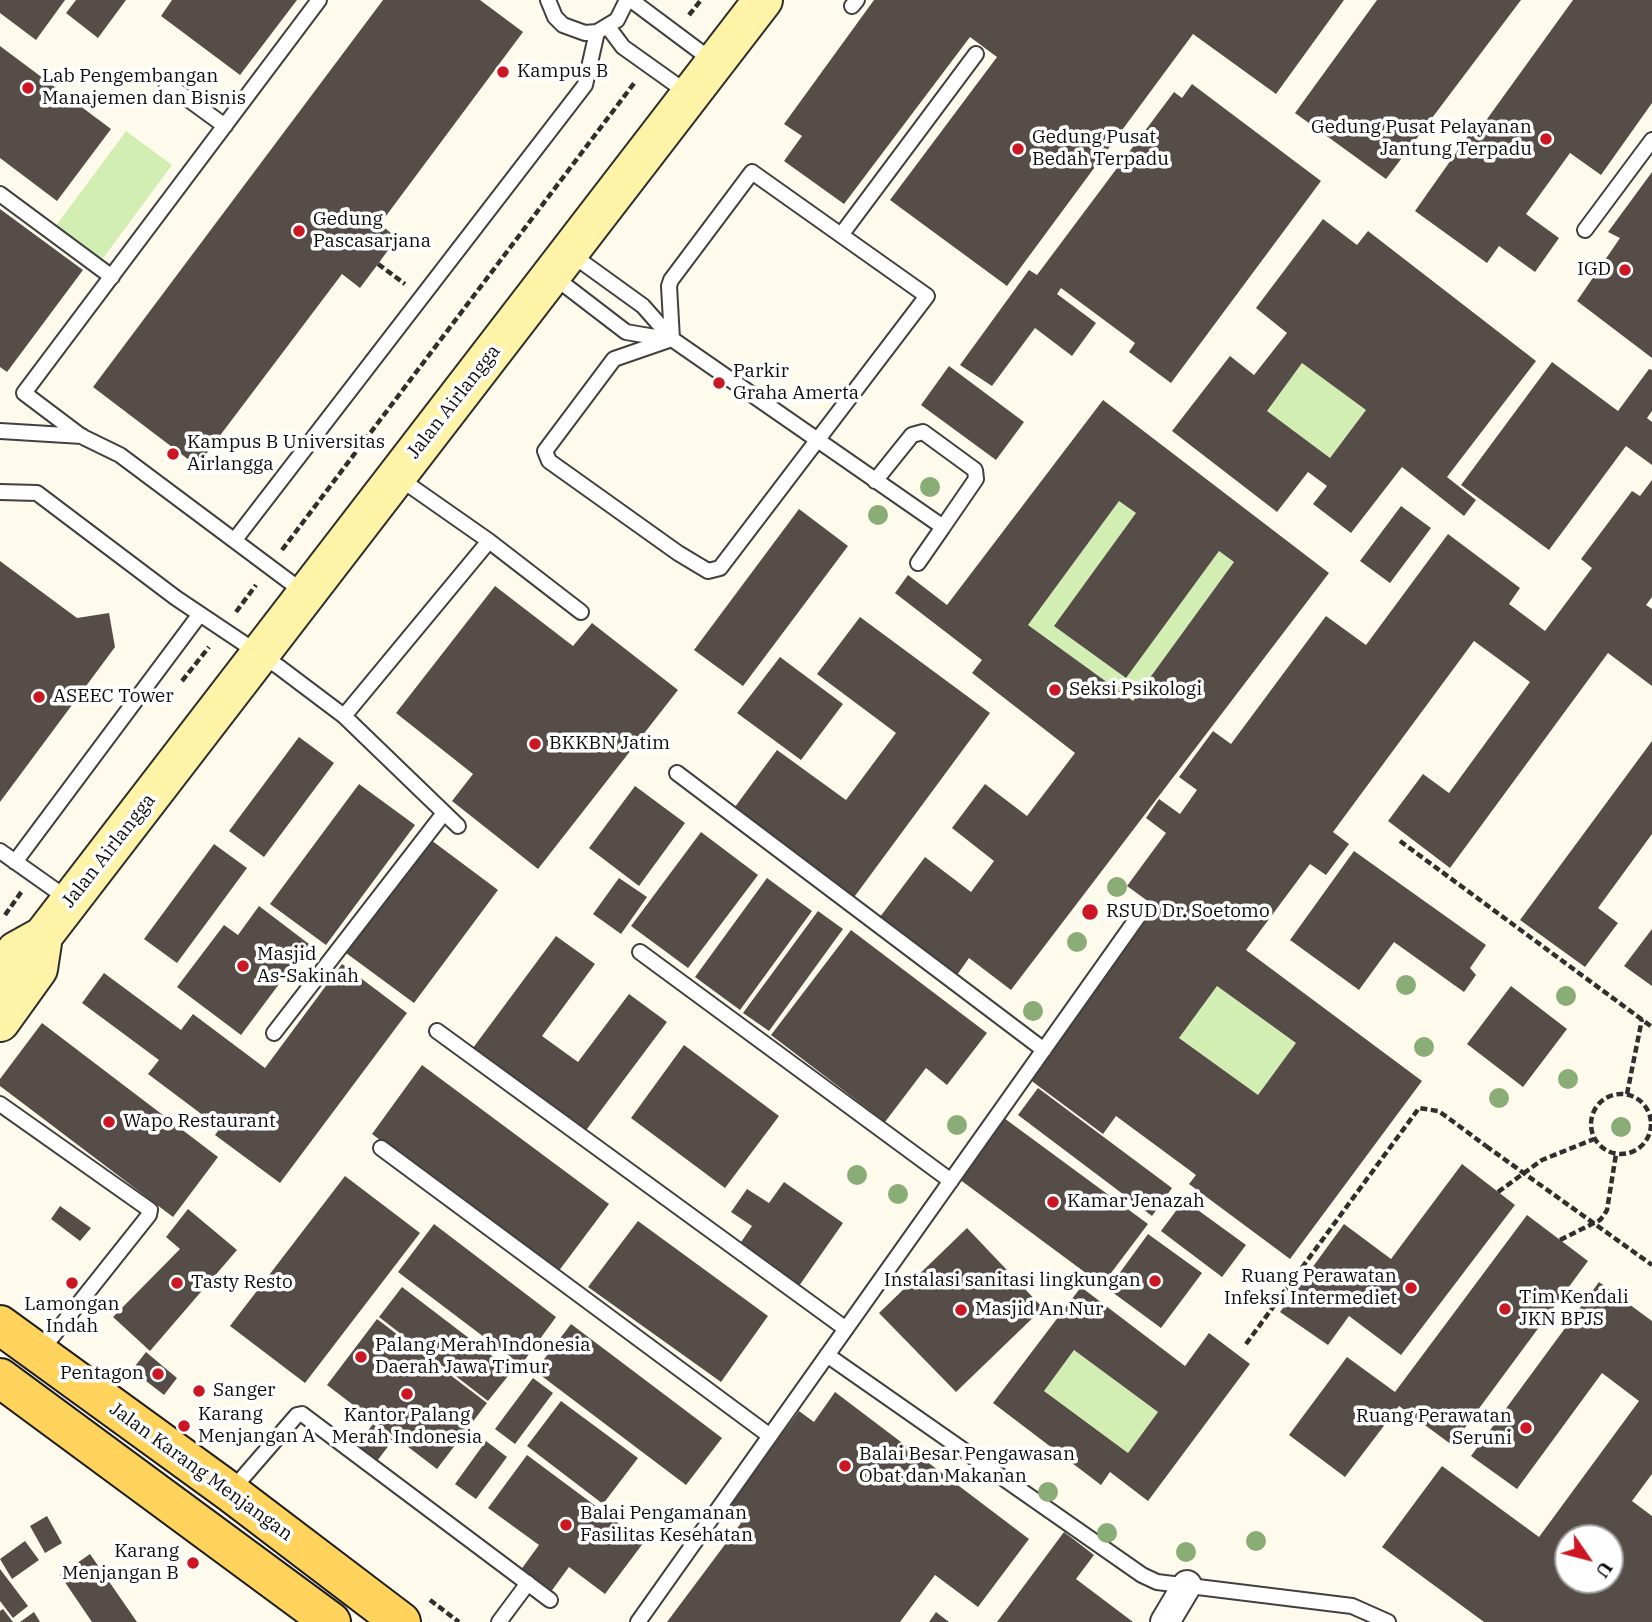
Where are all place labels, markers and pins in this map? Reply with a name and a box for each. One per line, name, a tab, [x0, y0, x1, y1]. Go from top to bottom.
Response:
place label: Kampus B	[517, 61, 608, 83]
marker: Kampus B	[495, 64, 511, 80]
place label: Lab Pengembangan Manajemen dan Bisnis	[42, 66, 246, 110]
marker: Lab Pengembangan Manajemen dan Bisnis	[20, 80, 36, 96]
place label: Gedung Pusat Pelayanan Jantung Terpadu	[1311, 117, 1532, 161]
place label: Gedung Pusat Bedah Terpadu	[1032, 127, 1169, 171]
marker: Gedung Pusat Pelayanan Jantung Terpadu	[1538, 131, 1554, 147]
marker: Gedung Pusat Bedah Terpadu	[1010, 141, 1026, 157]
place label: Gedung Pascasarjana	[313, 209, 431, 253]
marker: Gedung Pascasarjana	[291, 223, 307, 239]
place label: IGD	[1577, 259, 1611, 281]
marker: IGD	[1617, 262, 1633, 278]
place label: Parkir Graha Amerta	[733, 361, 859, 405]
marker: Parkir Graha Amerta	[711, 375, 727, 391]
place label: Kampus B Universitas Airlangga	[187, 432, 385, 476]
marker: Kampus B Universitas Airlangga	[165, 446, 181, 462]
place label: Seksi Psikologi	[1069, 679, 1202, 701]
marker: Seksi Psikologi	[1047, 682, 1063, 698]
place label: ASEEC Tower	[53, 686, 174, 708]
marker: ASEEC Tower	[31, 689, 47, 705]
place label: BKKBN Jatim	[549, 733, 670, 755]
marker: BKKBN Jatim	[527, 736, 543, 752]
place label: RSUD Dr. Soetomo	[1106, 901, 1270, 923]
marker: RSUD Dr. Soetomo	[1080, 902, 1100, 922]
place label: Masjid As-Sakinah	[257, 944, 359, 988]
marker: Masjid As-Sakinah	[235, 958, 251, 974]
place label: Wapo Restaurant	[123, 1111, 276, 1133]
marker: Wapo Restaurant	[101, 1114, 117, 1130]
place label: Kamar Jenazah	[1067, 1191, 1205, 1213]
marker: Kamar Jenazah	[1045, 1194, 1061, 1210]
place label: Ruang Perawatan Infeksi Intermediet	[1224, 1266, 1397, 1310]
place label: Instalasi sanitasi lingkungan	[884, 1270, 1141, 1292]
place label: Tasty Resto	[191, 1272, 293, 1294]
marker: Instalasi sanitasi lingkungan	[1147, 1273, 1163, 1289]
marker: Lamongan Indah	[64, 1275, 80, 1291]
marker: Tasty Resto	[169, 1275, 185, 1291]
marker: Ruang Perawatan Infeksi Intermediet	[1403, 1280, 1419, 1296]
place label: Tim Kendali JKN BPJS	[1519, 1287, 1629, 1331]
place label: Lamongan Indah	[24, 1294, 120, 1338]
place label: Masjid An Nur	[975, 1299, 1103, 1321]
marker: Tim Kendali JKN BPJS	[1497, 1301, 1513, 1317]
marker: Masjid An Nur	[953, 1302, 969, 1318]
place label: Palang Merah Indonesia Daerah Jawa Timur	[375, 1335, 591, 1379]
marker: Palang Merah Indonesia Daerah Jawa Timur	[353, 1349, 369, 1365]
place label: Pentagon	[60, 1363, 144, 1385]
marker: Pentagon	[150, 1366, 166, 1382]
place label: Sanger	[213, 1380, 276, 1402]
marker: Sanger	[191, 1383, 207, 1399]
marker: Kantor Palang Merah Indonesia	[399, 1386, 415, 1402]
place label: Karang Menjangan A	[198, 1404, 315, 1448]
place label: Kantor Palang Merah Indonesia	[332, 1405, 482, 1449]
place label: Ruang Perawatan Seruni	[1356, 1406, 1512, 1450]
marker: Karang Menjangan A	[176, 1418, 192, 1434]
marker: Ruang Perawatan Seruni	[1518, 1420, 1534, 1436]
place label: Balai Besar Pengawasan Obat dan Makanan	[859, 1444, 1075, 1488]
marker: Balai Besar Pengawasan Obat dan Makanan	[837, 1458, 853, 1474]
place label: Balai Pengamanan Fasilitas Kesehatan	[580, 1503, 753, 1547]
marker: Balai Pengamanan Fasilitas Kesehatan	[558, 1517, 574, 1533]
place label: Karang Menjangan B	[62, 1541, 179, 1585]
marker: Karang Menjangan B	[185, 1555, 201, 1571]

